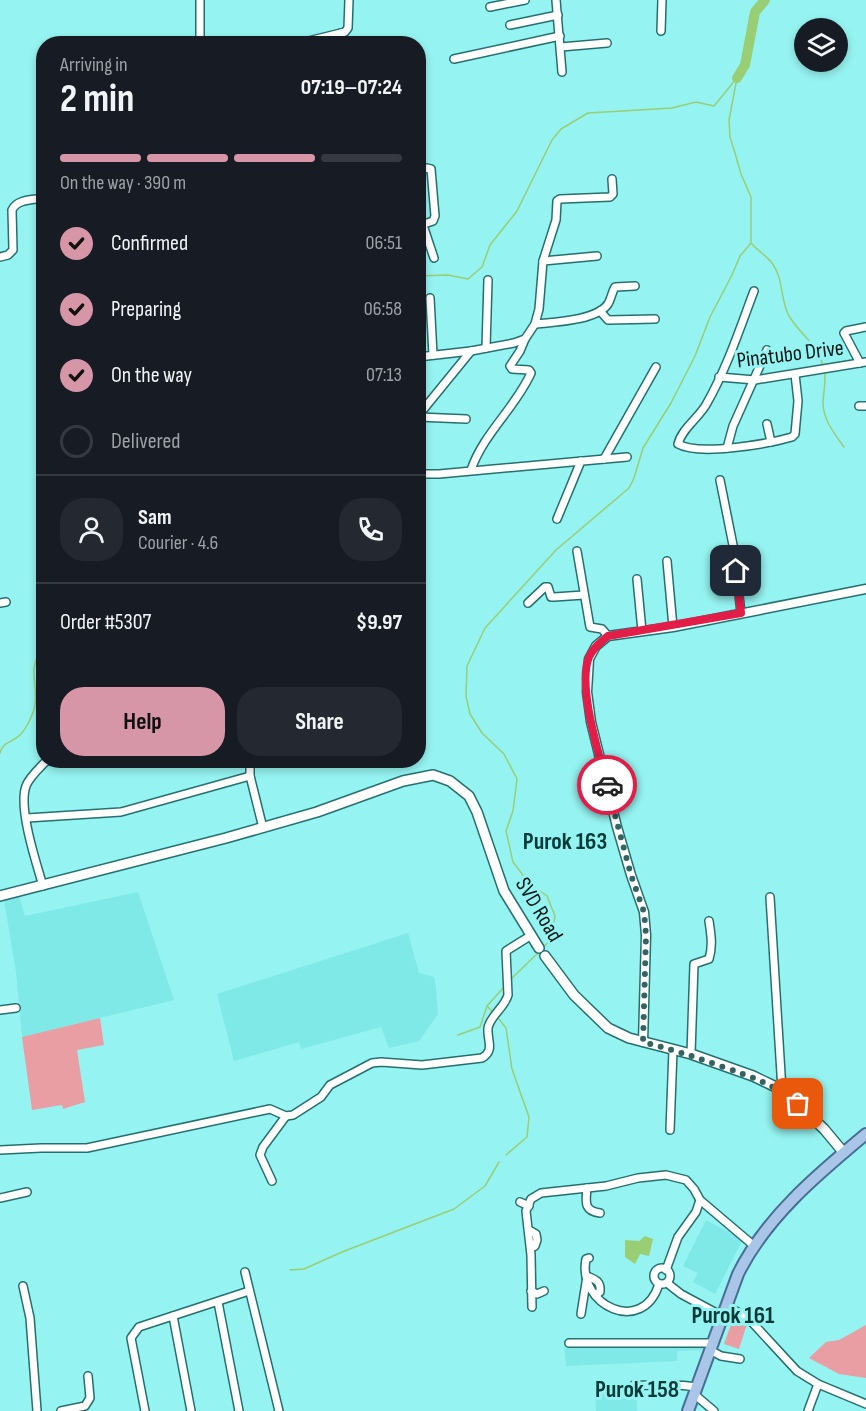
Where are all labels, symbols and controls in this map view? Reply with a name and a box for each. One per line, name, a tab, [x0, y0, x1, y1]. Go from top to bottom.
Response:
map controls	[794, 18, 848, 72]
button: layers	[794, 18, 848, 72]
text: Arriving in	[60, 53, 128, 77]
text: 07:19–07:24	[301, 74, 402, 101]
text: 2 min	[60, 76, 134, 123]
text: On the way · 390 m	[60, 171, 186, 195]
icon: check	[60, 227, 93, 260]
text: Confirmed	[111, 230, 188, 257]
text: 06:51	[366, 231, 402, 255]
icon: check	[60, 293, 93, 326]
text: Preparing	[111, 296, 181, 323]
text: 06:58	[364, 297, 402, 321]
street label: Pinatubo Drive	[735, 335, 845, 374]
icon: check	[60, 359, 93, 392]
text: On the way	[111, 362, 192, 389]
text: 07:13	[366, 363, 402, 387]
text: Delivered	[111, 428, 180, 455]
button: person	[60, 498, 123, 561]
button: phone	[339, 498, 402, 561]
text: Sam	[138, 504, 172, 531]
text: Courier · 4.6	[138, 531, 218, 555]
pin	[710, 545, 761, 596]
icon: home	[719, 554, 752, 587]
text: Order #5307	[60, 609, 151, 636]
text: $9.97	[356, 609, 402, 636]
button: Help	[60, 687, 225, 756]
button: Share	[237, 687, 402, 756]
courier	[577, 755, 637, 815]
icon: car	[591, 769, 624, 802]
district label: Purok 163	[523, 827, 607, 856]
street label: SVD Road	[509, 873, 568, 947]
pin	[772, 1078, 823, 1129]
icon: bag	[781, 1087, 814, 1120]
district label: Purok 161	[692, 1301, 775, 1330]
district label: Purok 158	[595, 1375, 679, 1404]

